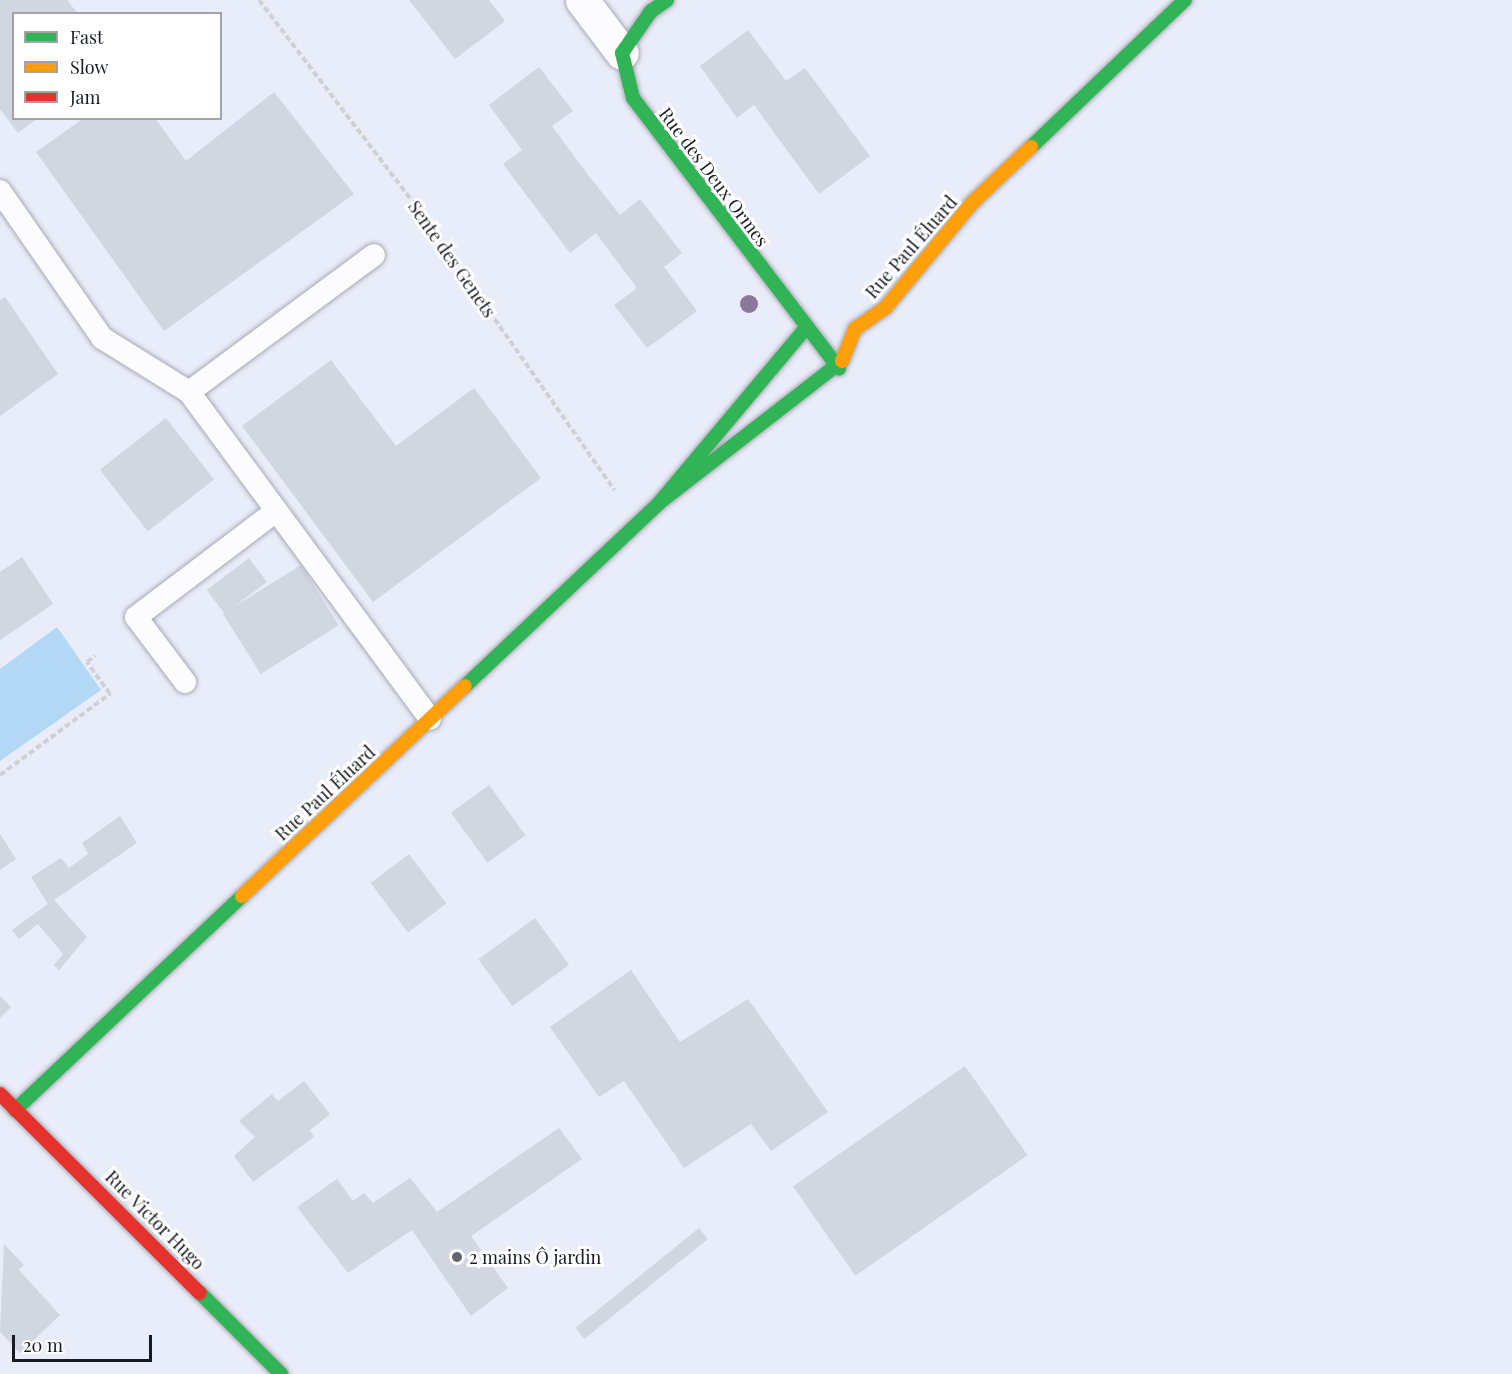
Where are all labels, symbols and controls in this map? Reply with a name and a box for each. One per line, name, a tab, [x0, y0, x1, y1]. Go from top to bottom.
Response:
legend	[12, 12, 222, 120]
text: Fast	[70, 25, 103, 49]
text: Slow	[70, 55, 108, 79]
text: Jam	[70, 85, 100, 109]
street label: Rue des Deux Ormes	[655, 103, 773, 251]
street label: Rue Paul Éluard	[861, 191, 961, 303]
street label: Sente des Genets	[404, 196, 500, 322]
street label: Rue Paul Éluard	[271, 741, 379, 845]
street label: Rue Victor Hugo	[101, 1166, 209, 1274]
place label: 2 mains Ô jardin	[469, 1246, 601, 1268]
marker: 2 mains Ô jardin	[450, 1250, 464, 1264]
scale bar	[15, 1323, 154, 1361]
text: 20 m	[23, 1333, 63, 1357]

